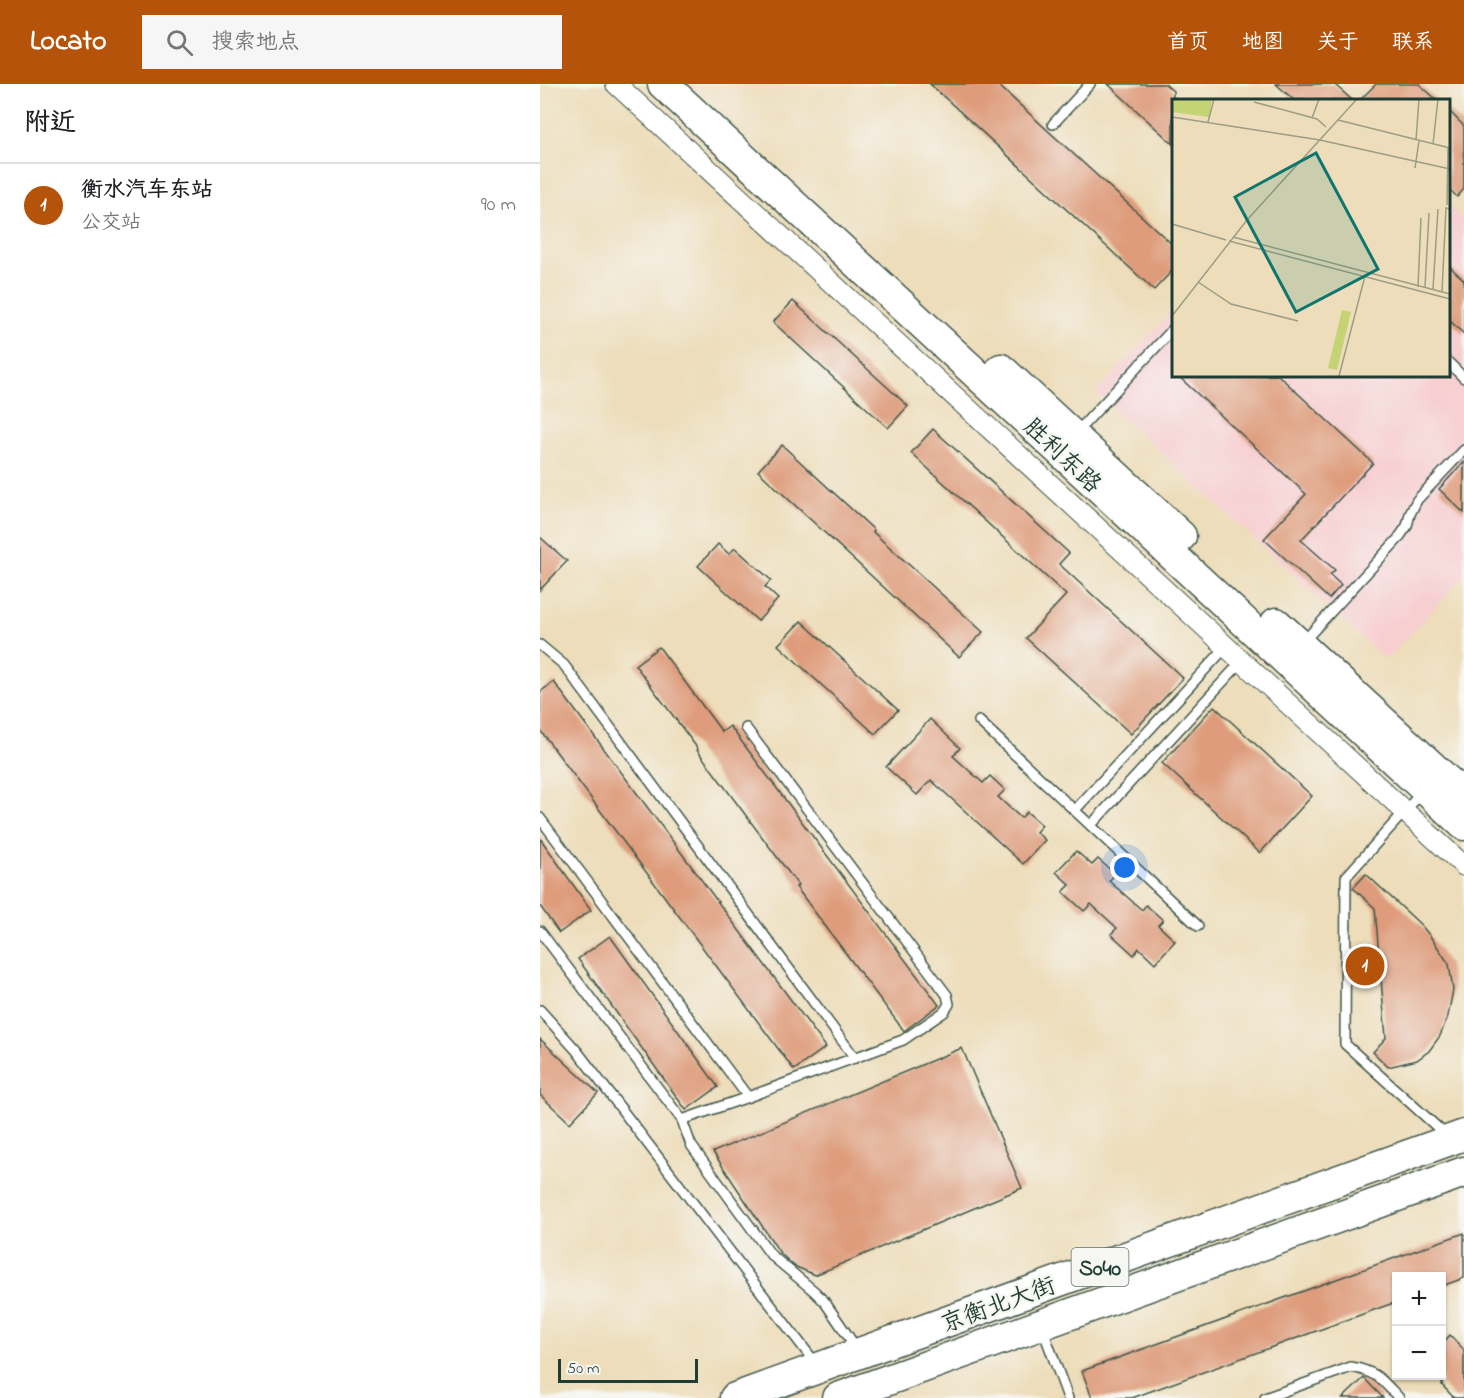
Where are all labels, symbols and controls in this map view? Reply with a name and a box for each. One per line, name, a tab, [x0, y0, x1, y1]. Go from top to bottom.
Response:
search box	[142, 15, 562, 69]
text: Locato	[30, 22, 106, 63]
icon: search	[163, 26, 196, 59]
text: 搜索地点	[211, 27, 299, 59]
text: 首页	[1167, 28, 1209, 58]
text: 地图	[1242, 28, 1284, 58]
text: 关于	[1317, 28, 1359, 58]
text: 联系	[1392, 28, 1434, 58]
inset map	[1172, 99, 1449, 376]
text: 附近	[24, 105, 76, 143]
text: 衡水汽车东站	[81, 175, 213, 207]
text: 1	[40, 191, 47, 220]
text: 90 m	[481, 191, 516, 220]
text: 公交站	[81, 209, 141, 238]
street label: 胜利东路	[1014, 411, 1108, 502]
your location	[1110, 853, 1139, 882]
pin: 1	[1346, 944, 1384, 988]
road number: S040	[1072, 1248, 1128, 1286]
street label: 京衡北大街	[936, 1269, 1061, 1343]
map controls	[1392, 1272, 1446, 1380]
button: +	[1392, 1272, 1446, 1326]
button: −	[1392, 1326, 1446, 1380]
scale bar	[558, 1356, 698, 1384]
text: 50 m	[567, 1357, 599, 1381]

